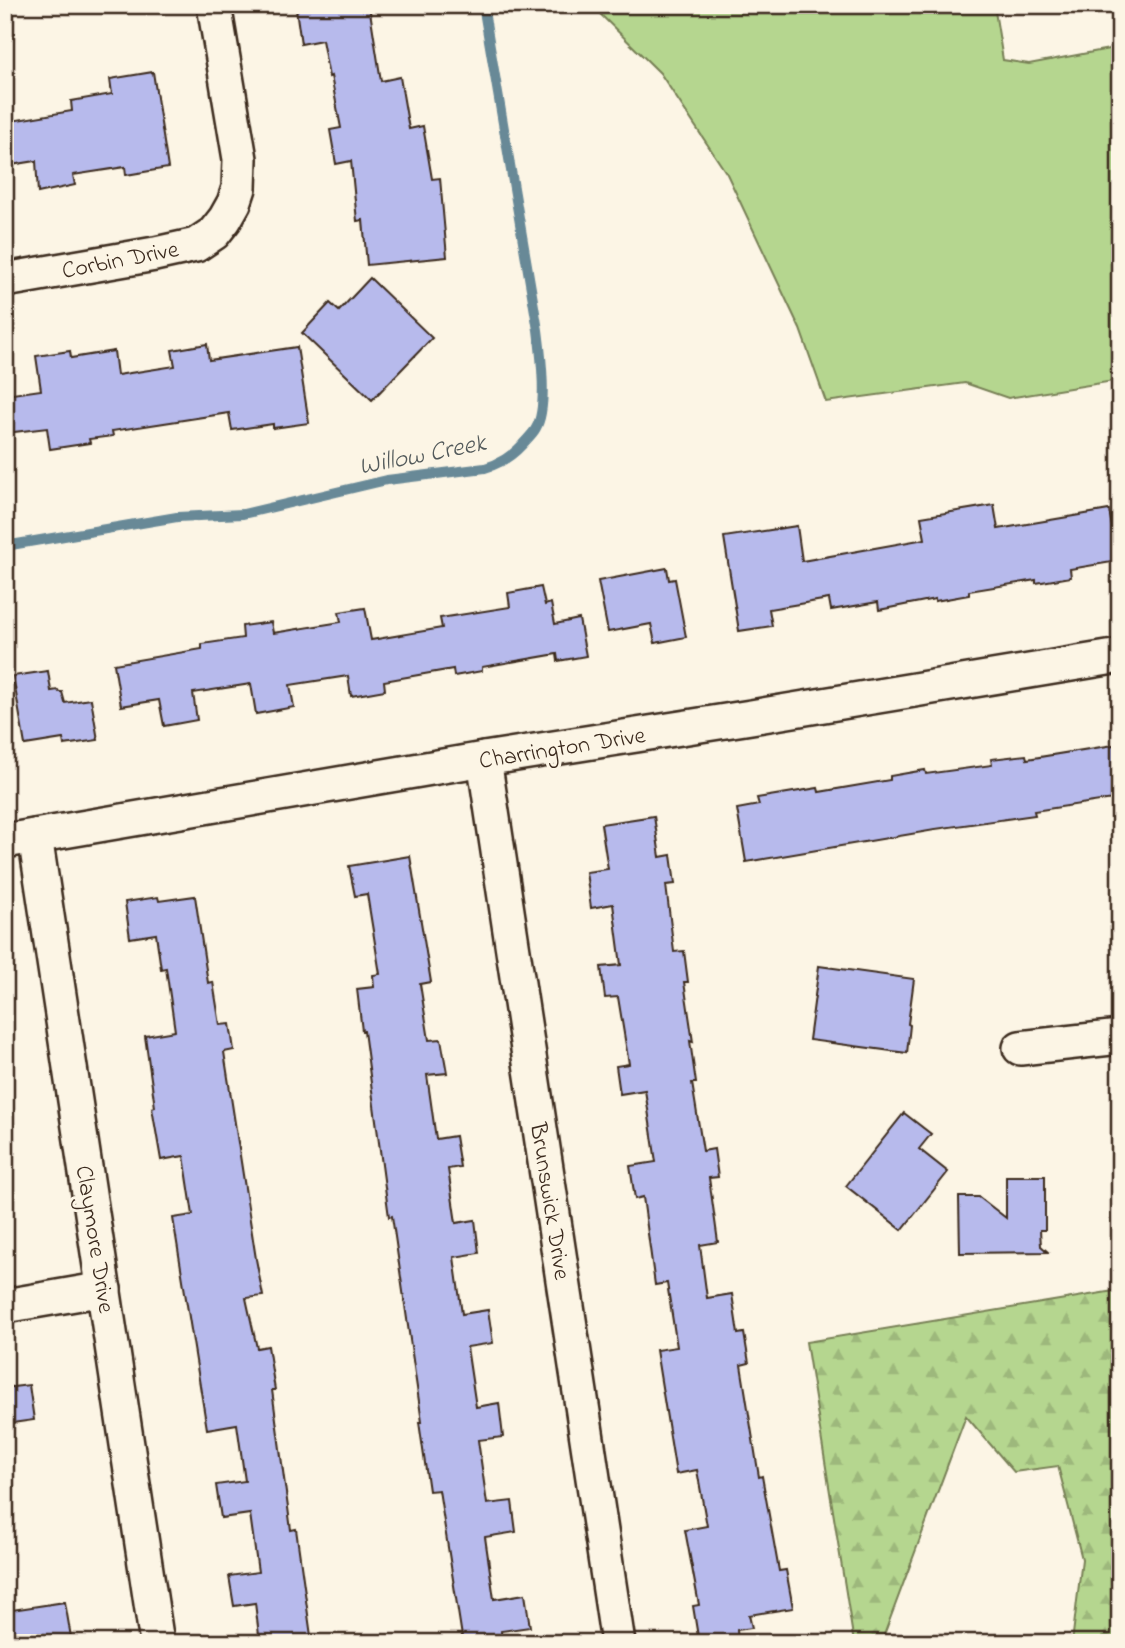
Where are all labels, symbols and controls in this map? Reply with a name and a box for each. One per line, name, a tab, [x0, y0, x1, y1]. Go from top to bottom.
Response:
street label: Corbin Drive	[59, 233, 182, 290]
water label: Willow Creek	[356, 425, 491, 487]
street label: Charrington Drive	[477, 719, 648, 780]
street label: Brunswick Drive	[519, 1119, 578, 1283]
street label: Claymore Drive	[64, 1163, 123, 1316]

